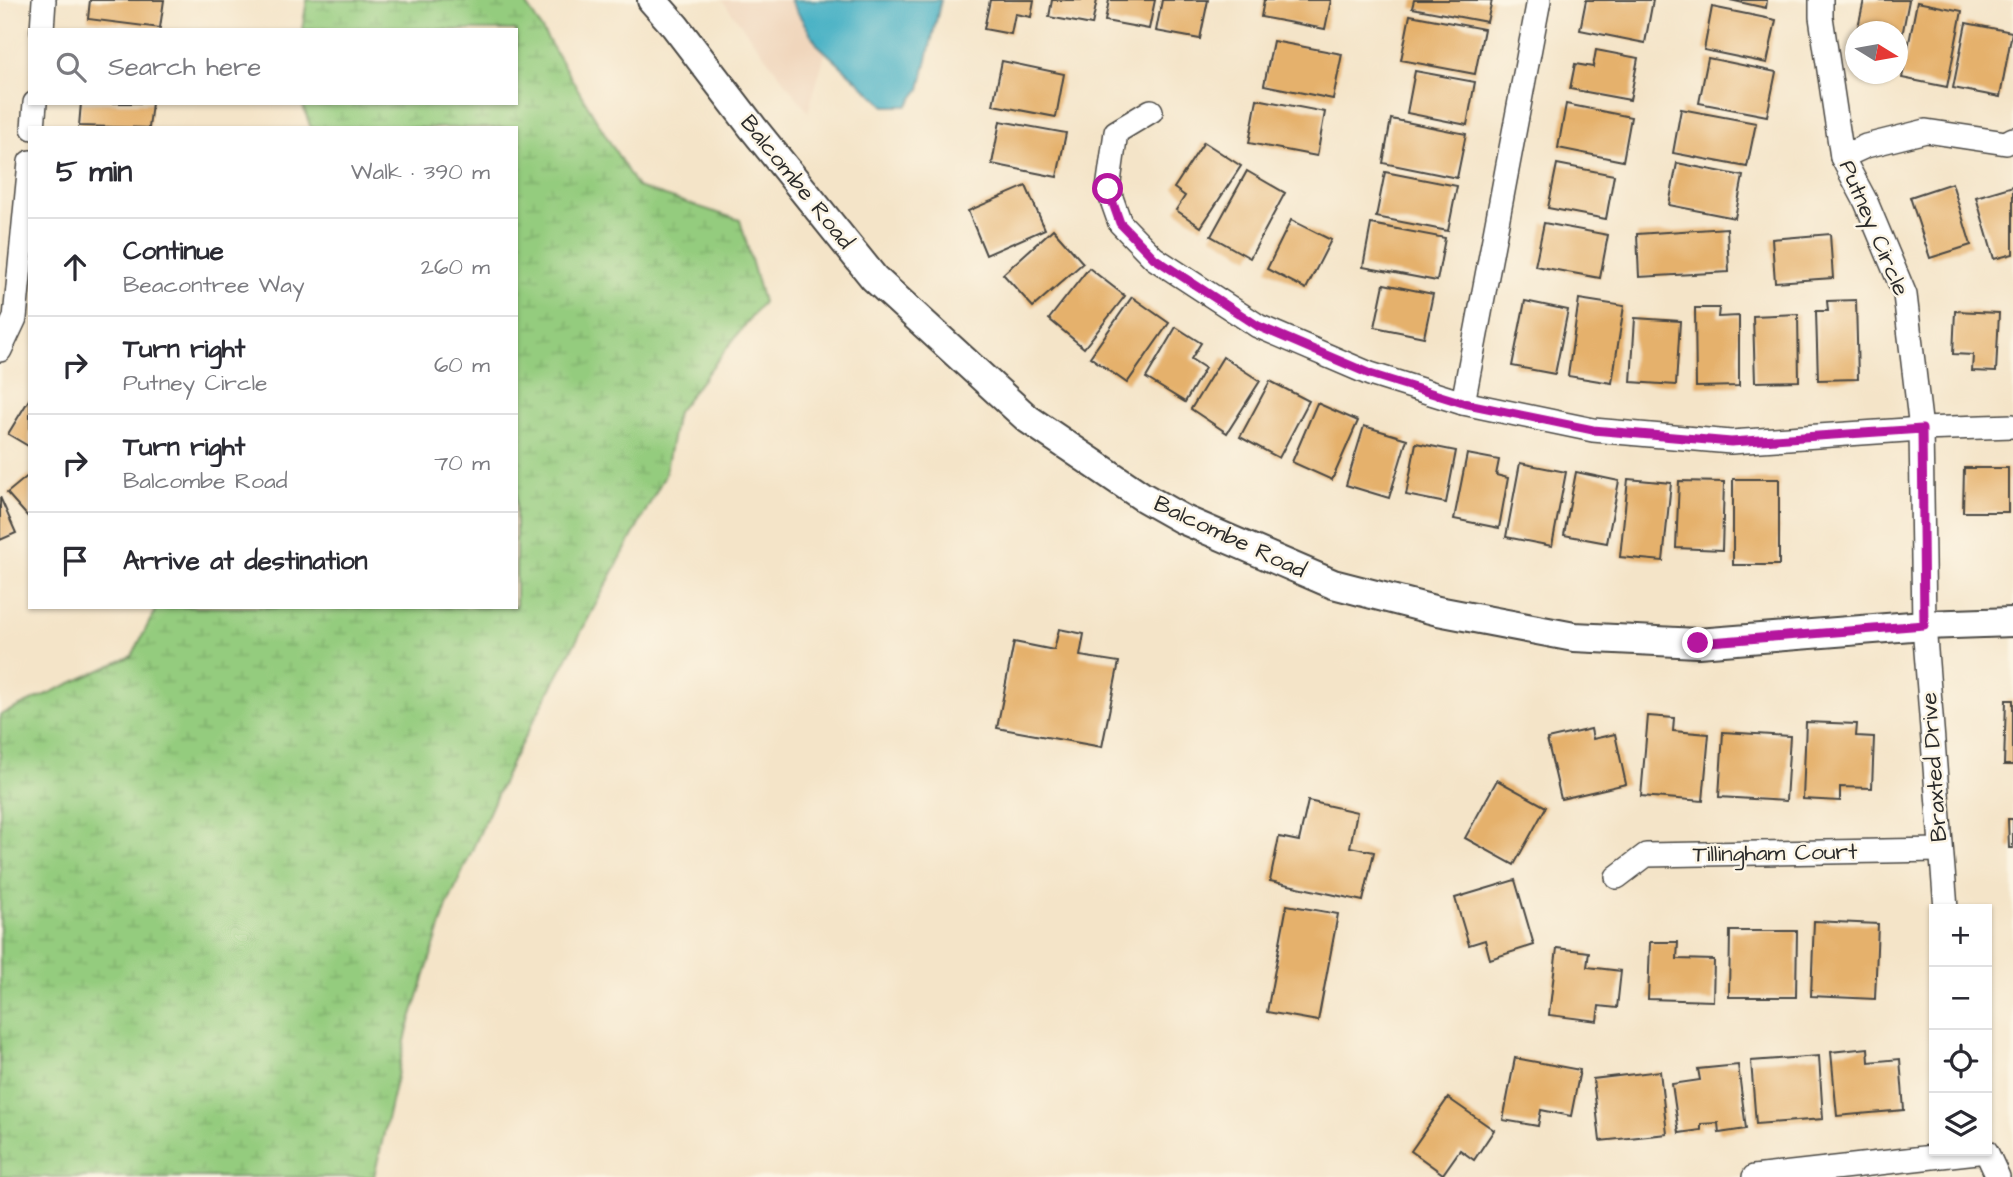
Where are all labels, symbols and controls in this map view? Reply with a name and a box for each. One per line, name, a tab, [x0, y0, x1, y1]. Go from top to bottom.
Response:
north arrow	[1845, 21, 1908, 84]
search box	[28, 28, 518, 105]
icon: search	[52, 48, 90, 86]
text: Search here	[108, 49, 261, 85]
street label: Balcombe Road	[733, 108, 861, 256]
text: 5 min	[56, 151, 132, 193]
street label: Putney Circle	[1830, 155, 1917, 301]
text: Walk · 390 m	[351, 156, 490, 188]
route start	[1092, 173, 1123, 204]
text: Continue	[123, 233, 224, 269]
icon: ahead	[56, 248, 94, 286]
text: 260 m	[421, 251, 490, 283]
text: Beacontree Way	[123, 269, 305, 301]
text: Turn right	[123, 331, 245, 367]
icon: right	[56, 346, 94, 384]
text: 60 m	[434, 349, 490, 381]
text: Putney Circle	[123, 367, 268, 399]
text: Turn right	[123, 429, 245, 465]
icon: right	[56, 444, 94, 482]
text: 70 m	[434, 447, 490, 479]
text: Balcombe Road	[123, 465, 287, 497]
street label: Balcombe Road	[1149, 488, 1311, 586]
icon: arrive	[56, 542, 94, 580]
text: Arrive at destination	[123, 543, 368, 579]
route end	[1682, 627, 1713, 658]
street label: Braxted Drive	[1913, 691, 1955, 843]
street label: Tillingham Court	[1692, 836, 1858, 871]
map controls	[1929, 904, 1992, 1156]
button: +	[1929, 904, 1992, 967]
button: −	[1929, 967, 1992, 1030]
button: locate	[1929, 1030, 1992, 1093]
button: layers	[1929, 1093, 1992, 1156]

